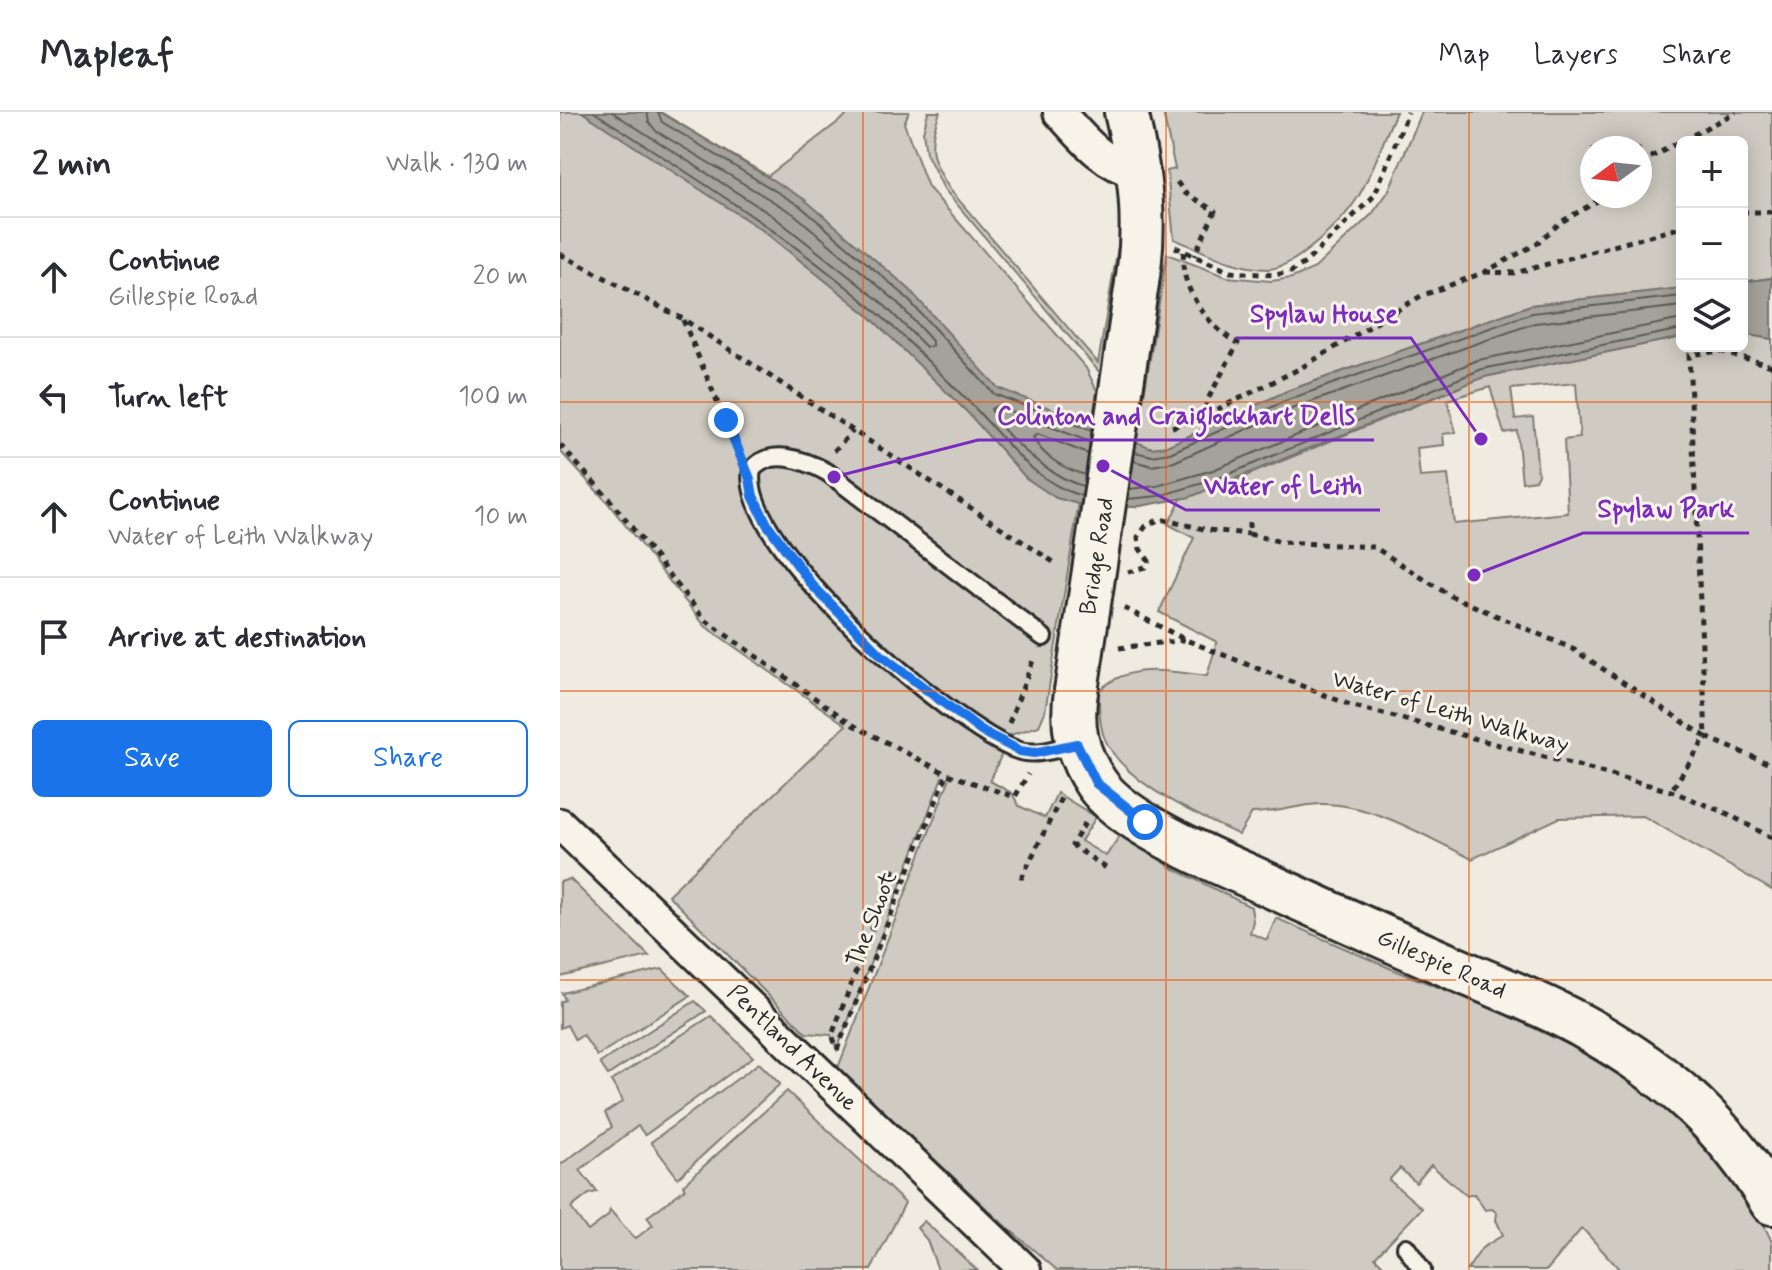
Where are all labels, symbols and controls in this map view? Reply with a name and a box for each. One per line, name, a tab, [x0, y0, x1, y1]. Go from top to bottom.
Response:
text: Mapleaf	[40, 31, 174, 80]
text: Map	[1439, 37, 1490, 74]
text: Layers	[1534, 37, 1618, 74]
text: Share	[1662, 37, 1732, 74]
north arrow	[1580, 136, 1652, 208]
map controls	[1676, 136, 1748, 352]
button: +	[1676, 136, 1748, 208]
text: 2 min	[32, 142, 112, 187]
text: Walk · 130 m	[386, 147, 528, 181]
button: −	[1676, 208, 1748, 280]
text: Continue	[108, 241, 220, 280]
icon: ahead	[32, 255, 76, 299]
text: 20 m	[473, 260, 528, 294]
text: Gillespie Road	[108, 280, 258, 314]
button: layers	[1676, 280, 1748, 352]
callout: Spylaw House	[1236, 288, 1411, 338]
text: Spylaw House	[1250, 298, 1398, 332]
icon: left	[32, 375, 76, 419]
text: Turn left	[108, 378, 228, 417]
text: 100 m	[458, 380, 528, 414]
callout: Colinton and Craiglockhart Dells	[978, 390, 1374, 440]
text: Colinton and Craiglockhart Dells	[997, 400, 1355, 437]
route end	[708, 402, 744, 438]
callout: Water of Leith	[1186, 460, 1380, 510]
text: Water of Leith	[1203, 470, 1362, 504]
text: Continue	[108, 481, 220, 520]
callout: Spylaw Park	[1583, 483, 1749, 533]
text: Spylaw Park	[1598, 493, 1735, 527]
icon: ahead	[32, 495, 76, 539]
street label: Bridge Road	[1073, 495, 1122, 617]
text: 10 m	[474, 500, 528, 534]
text: Water of Leith Walkway	[108, 520, 373, 554]
icon: arrive	[32, 615, 76, 659]
text: Arrive at destination	[108, 618, 366, 657]
street label: Water of Leith Walkway	[1329, 664, 1573, 761]
button: Save	[32, 720, 272, 797]
button: Share	[288, 720, 528, 797]
route start	[1127, 804, 1163, 840]
street label: The Shoot	[840, 867, 905, 972]
street label: Gillespie Road	[1372, 922, 1511, 1007]
street label: Pentland Avenue	[720, 978, 864, 1118]

